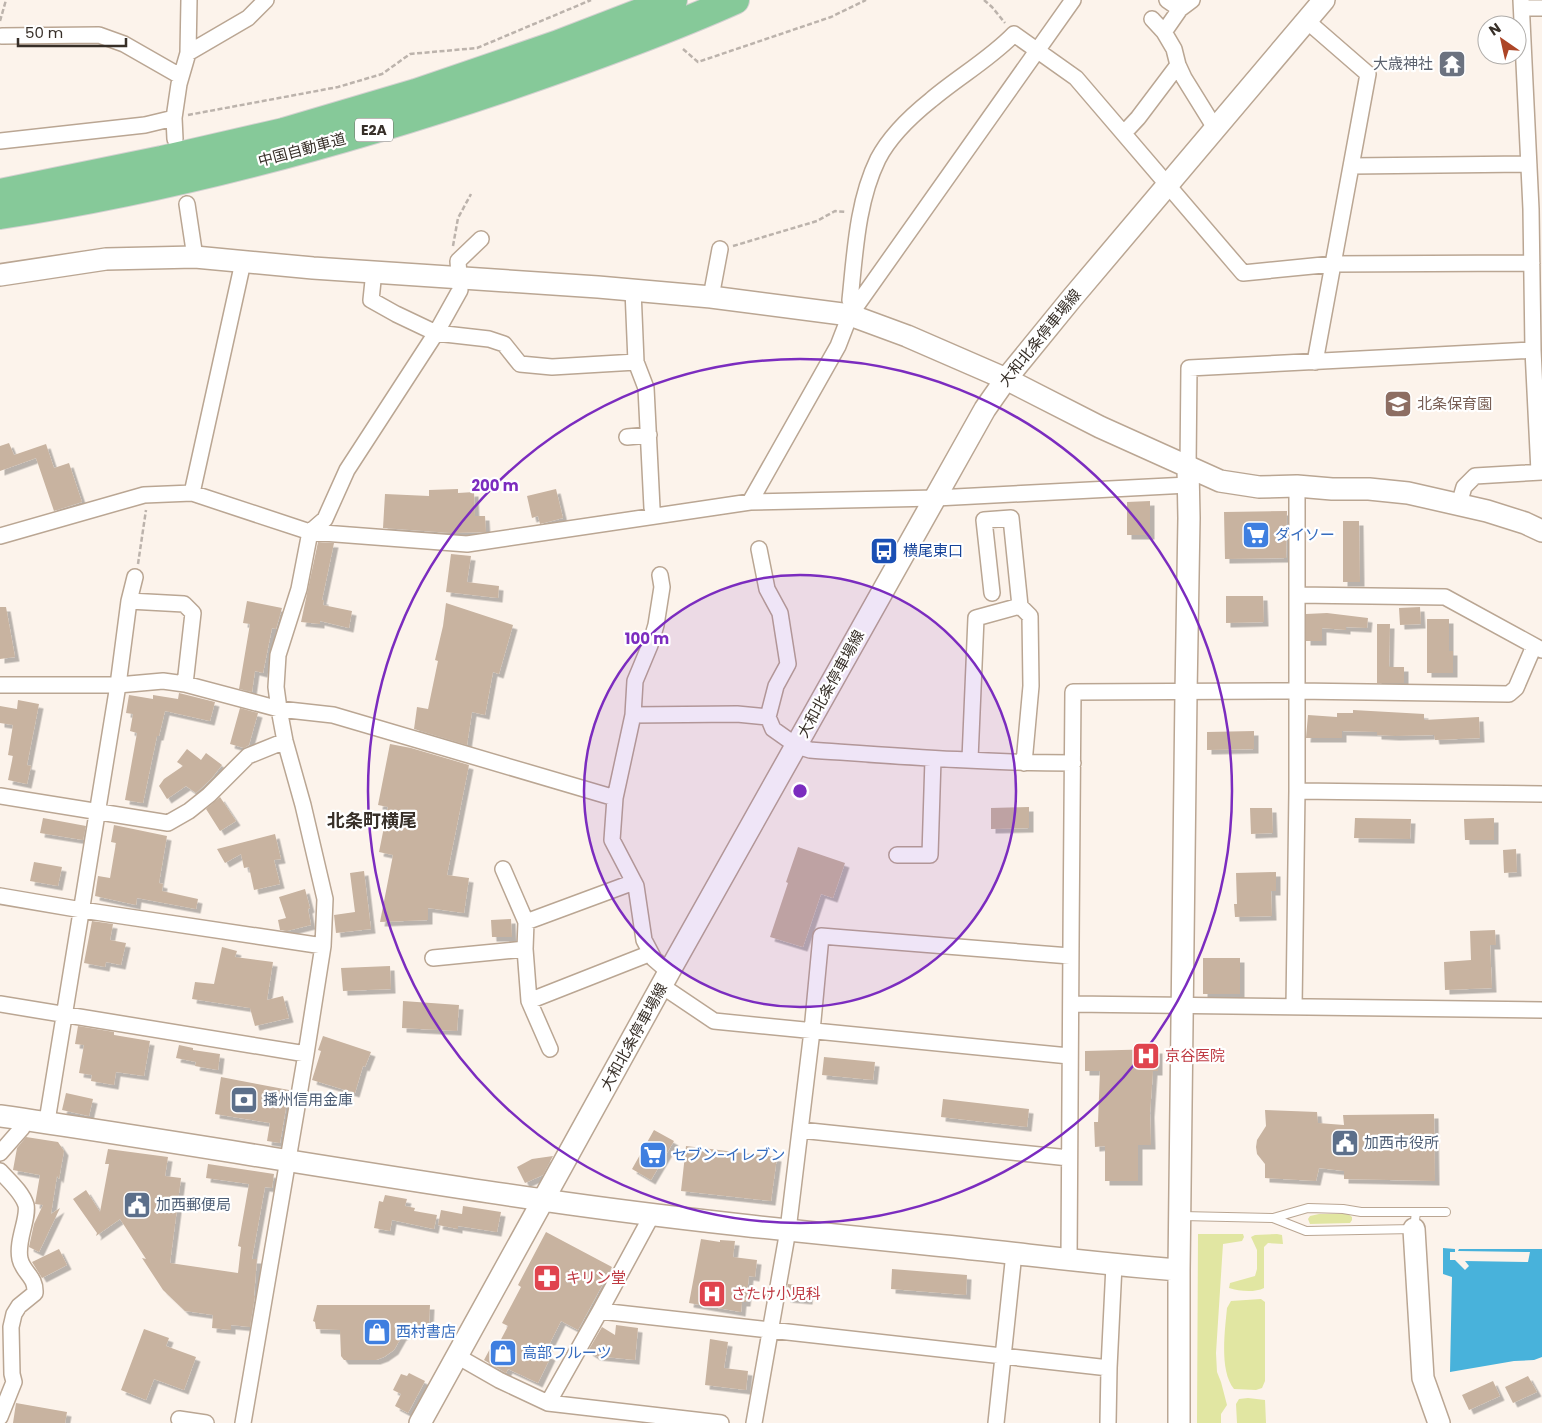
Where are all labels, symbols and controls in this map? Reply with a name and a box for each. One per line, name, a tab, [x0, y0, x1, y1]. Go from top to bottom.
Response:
scale bar	[18, 15, 125, 47]
north arrow	[1477, 15, 1527, 65]
text: N	[1485, 18, 1505, 40]
text: 50 m	[25, 22, 63, 43]
temple icon: 大歳神社	[1437, 49, 1467, 79]
place label: 大歳神社	[1373, 53, 1433, 74]
road number: E2A	[355, 118, 393, 142]
street label: 中国自動車道	[256, 128, 348, 171]
street label: 大和北条停車場線	[994, 284, 1086, 391]
school or university icon: 北条保育園	[1383, 389, 1413, 419]
place label: 北条保育園	[1417, 393, 1492, 414]
text: 200 m	[471, 475, 519, 496]
supermarket icon: ダイソー	[1241, 520, 1271, 550]
place label: ダイソー	[1275, 524, 1335, 545]
bus stop icon: 横尾東口	[869, 536, 899, 566]
place label: 横尾東口	[903, 540, 963, 561]
street label: 大和北条停車場線	[792, 626, 869, 741]
text: 100 m	[625, 628, 669, 649]
centre of rings	[791, 782, 809, 800]
district label: 北条町横尾	[327, 808, 417, 833]
street label: 大和北条停車場線	[595, 979, 672, 1094]
hospital icon: 京谷医院	[1131, 1041, 1161, 1071]
place label: 京谷医院	[1165, 1045, 1225, 1066]
bank icon: 播州信用金庫	[229, 1085, 259, 1115]
place label: 播州信用金庫	[263, 1089, 353, 1110]
public building icon: 加西市役所	[1330, 1128, 1360, 1158]
place label: 加西市役所	[1364, 1132, 1439, 1153]
supermarket icon: セブン-イレブン	[638, 1140, 668, 1170]
place label: セブン-イレブン	[672, 1144, 785, 1165]
public building icon: 加西郵便局	[122, 1190, 152, 1220]
place label: 加西郵便局	[156, 1194, 231, 1215]
pharmacy icon: キリン堂	[532, 1263, 562, 1293]
place label: キリン堂	[566, 1267, 626, 1288]
hospital icon: さたけ小児科	[697, 1279, 727, 1309]
place label: さたけ小児科	[731, 1283, 821, 1304]
shop icon: 西村書店	[362, 1317, 392, 1347]
place label: 西村書店	[396, 1321, 456, 1342]
shop icon: 高部フルーツ	[488, 1338, 518, 1368]
place label: 高部フルーツ	[522, 1342, 612, 1363]

